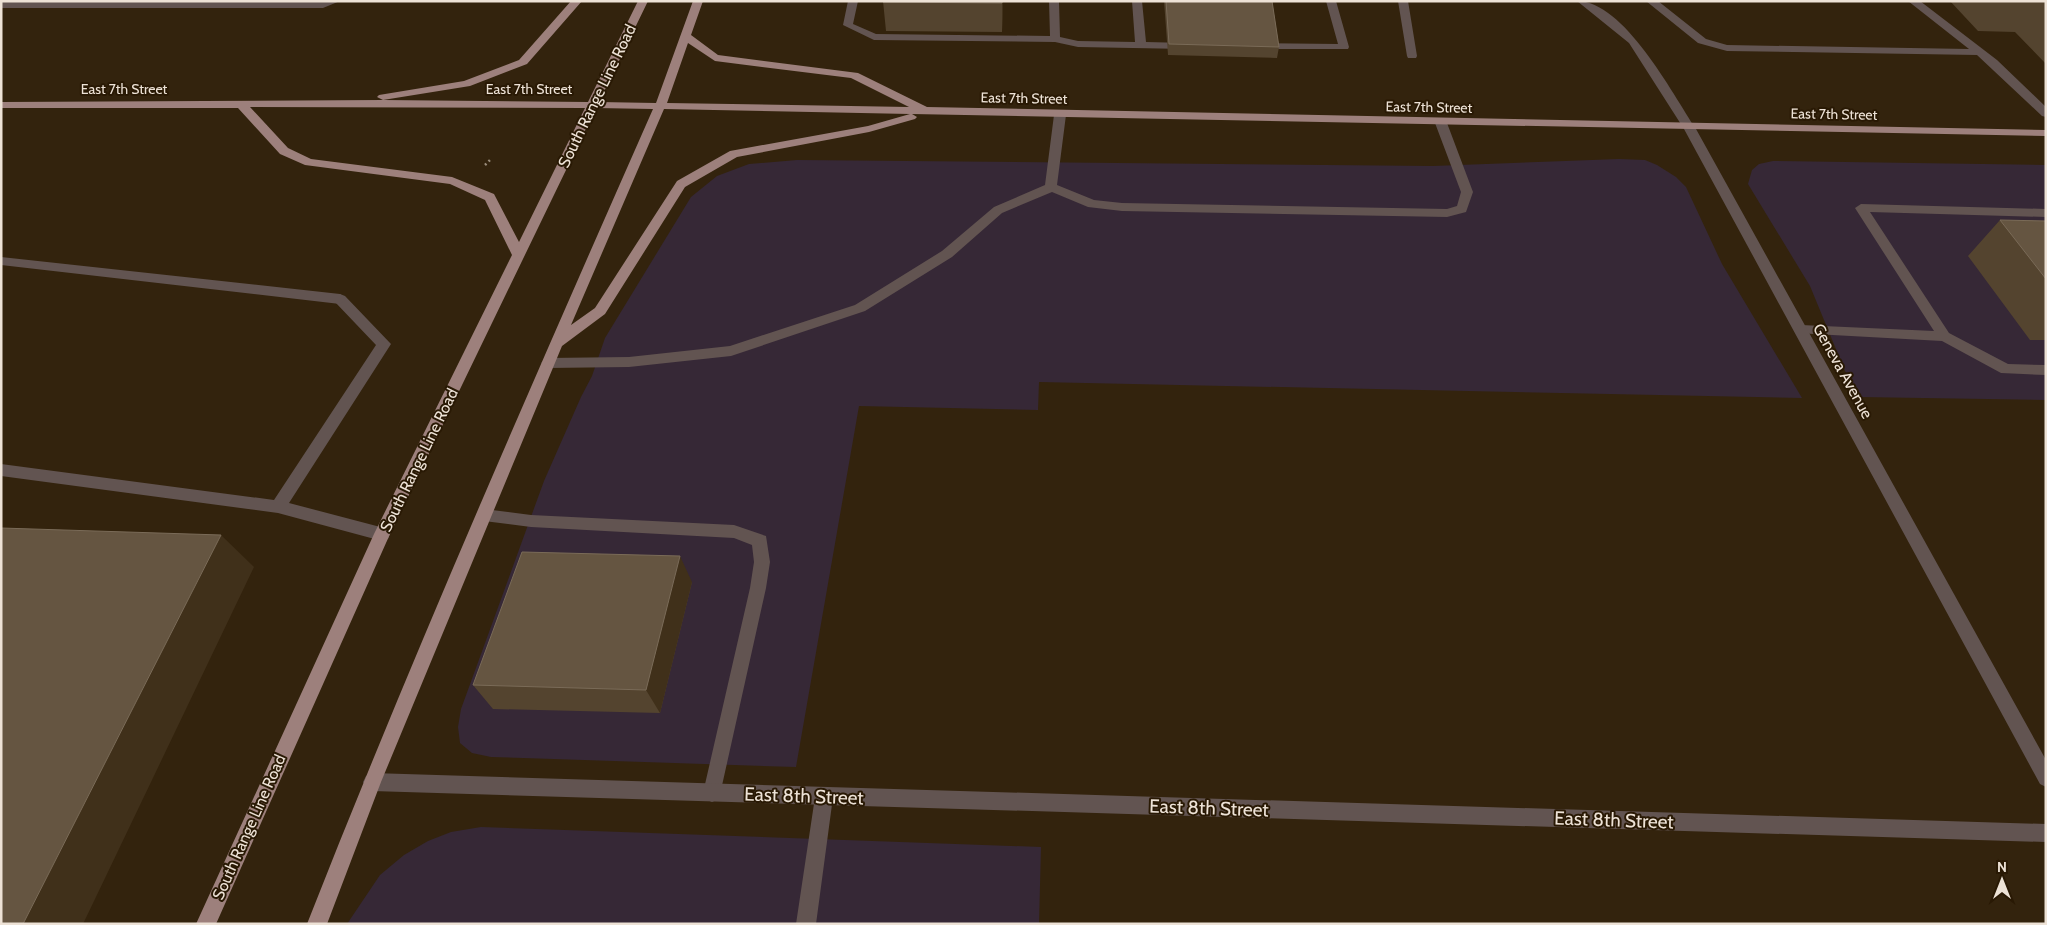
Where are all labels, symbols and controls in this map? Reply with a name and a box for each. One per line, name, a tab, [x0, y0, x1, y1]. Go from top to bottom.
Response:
street label: South Range Line Road	[554, 21, 640, 171]
street label: East 7th Street	[81, 80, 168, 98]
street label: East 7th Street	[486, 80, 573, 98]
street label: East 7th Street	[981, 88, 1068, 108]
street label: East 7th Street	[1386, 97, 1473, 117]
street label: East 7th Street	[1791, 104, 1878, 124]
street label: Geneva Avenue	[1809, 320, 1877, 422]
street label: South Range Line Road	[376, 385, 462, 535]
street label: South Range Line Road	[208, 751, 290, 903]
street label: East 8th Street	[744, 782, 865, 810]
street label: East 8th Street	[1149, 794, 1270, 822]
street label: East 8th Street	[1554, 806, 1675, 834]
north arrow	[1977, 855, 2027, 905]
text: N	[1997, 858, 2007, 876]

